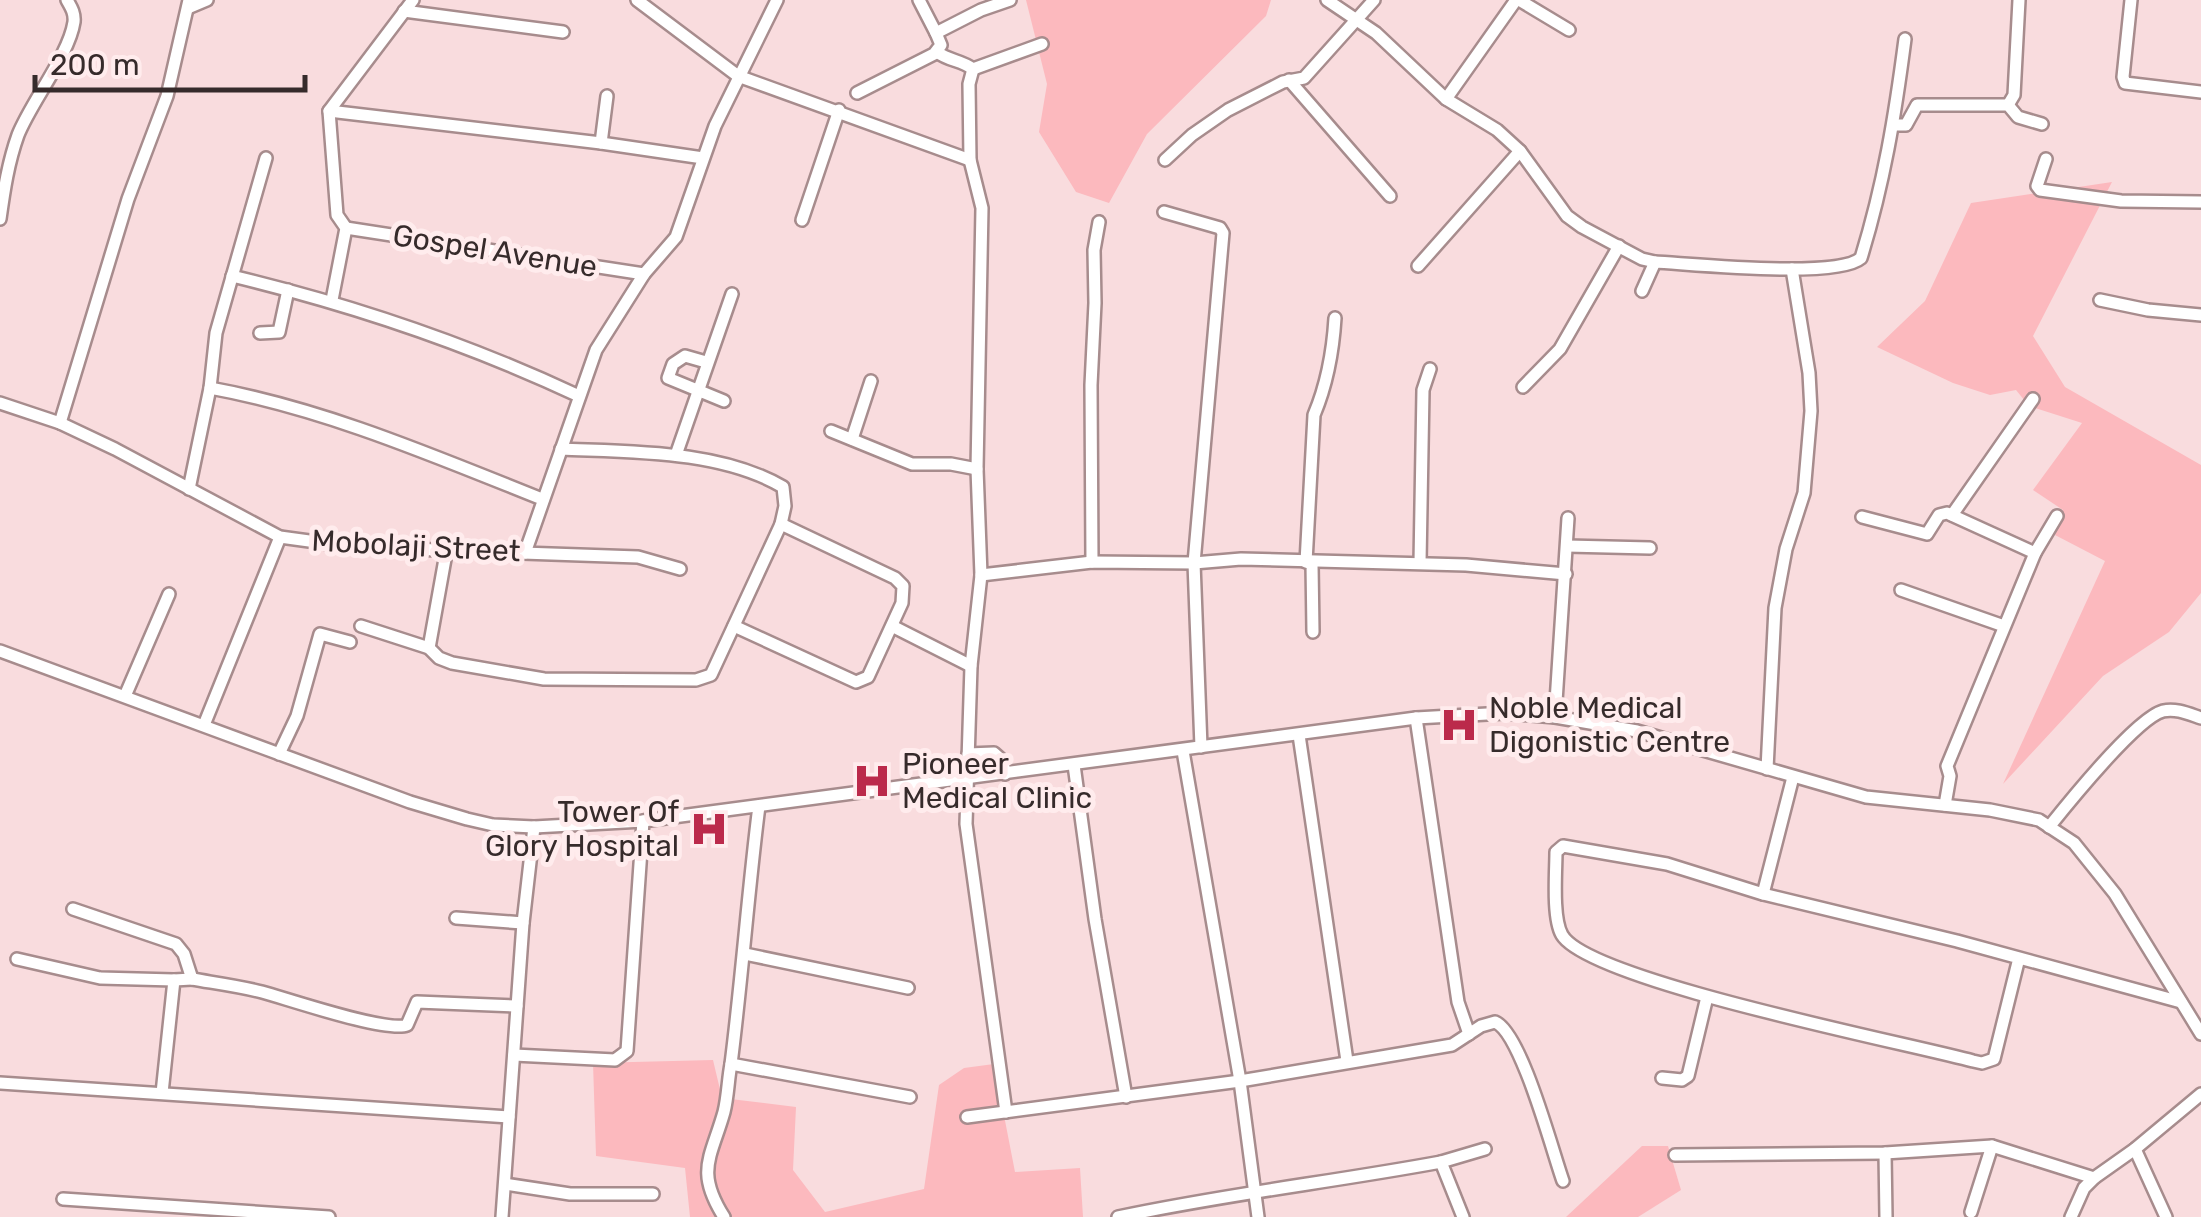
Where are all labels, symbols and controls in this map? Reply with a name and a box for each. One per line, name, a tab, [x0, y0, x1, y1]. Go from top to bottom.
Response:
scale bar	[35, 30, 305, 92]
text: 200 m	[50, 47, 140, 83]
street label: Gospel Avenue	[390, 217, 600, 285]
street label: Mobolaji Street	[311, 523, 522, 569]
place label: Noble Medical Digonistic Centre	[1489, 690, 1730, 760]
hospital icon: Noble Medical Digonistic Centre	[1438, 704, 1480, 746]
place label: Pioneer Medical Clinic	[902, 746, 1092, 816]
hospital icon: Pioneer Medical Clinic	[851, 760, 893, 802]
place label: Tower Of Glory Hospital	[485, 794, 679, 864]
hospital icon: Tower Of Glory Hospital	[688, 808, 730, 850]

